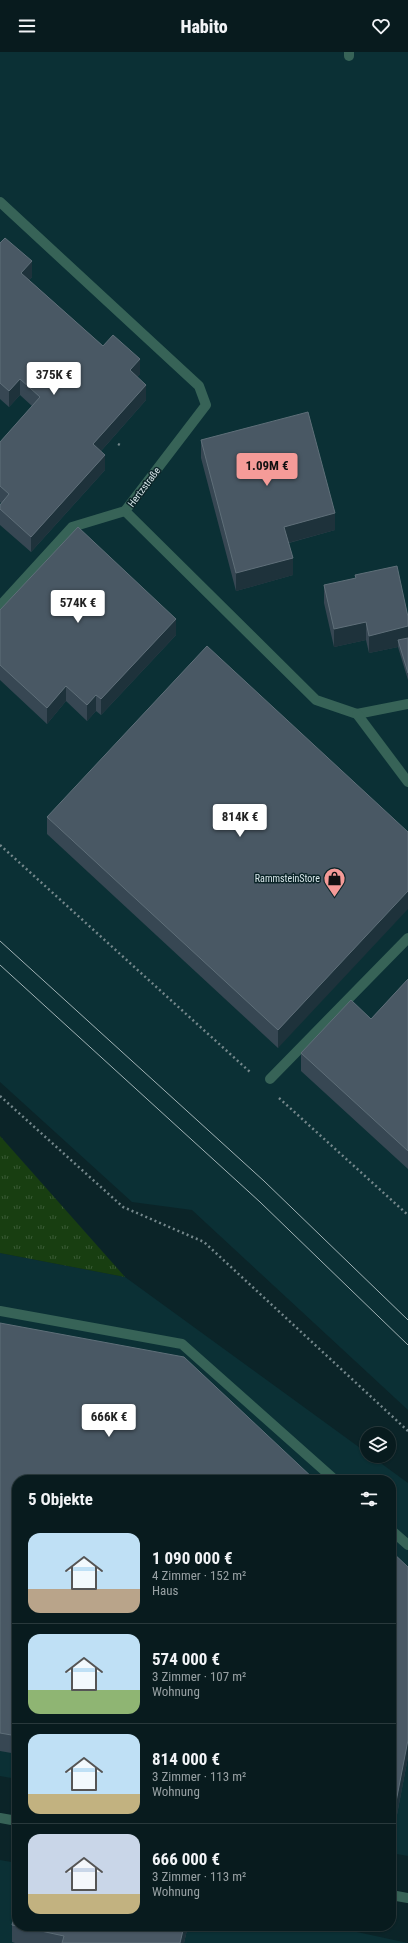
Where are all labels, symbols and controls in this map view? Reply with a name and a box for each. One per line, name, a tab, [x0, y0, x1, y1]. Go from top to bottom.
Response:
icon: menu	[16, 15, 38, 37]
icon: heart	[370, 15, 392, 37]
text: Habito	[180, 16, 228, 37]
pin: 375K €	[21, 362, 87, 396]
text: 375K €	[36, 367, 72, 382]
pin: 1.09M €	[230, 453, 304, 487]
text: 1.09M €	[246, 458, 288, 473]
street label: Hertzstraße	[126, 465, 163, 509]
pin: 574K €	[45, 590, 111, 624]
text: 574K €	[60, 595, 96, 610]
pin: 814K €	[207, 804, 273, 838]
text: 814K €	[222, 809, 258, 824]
shop icon: RammsteinStore	[322, 865, 348, 898]
place label: RammsteinStore	[255, 873, 320, 884]
pin: 666K €	[76, 1404, 142, 1438]
text: 666K €	[91, 1409, 127, 1424]
map controls	[360, 1427, 396, 1463]
button: layers	[360, 1427, 396, 1463]
icon: filters	[358, 1488, 380, 1510]
text: 5 Objekte	[28, 1489, 93, 1509]
text: 1 090 000 €	[152, 1548, 232, 1568]
icon: home	[60, 1549, 108, 1597]
text: 4 Zimmer · 152 m²	[152, 1568, 246, 1583]
text: Haus	[152, 1583, 179, 1598]
text: 574 000 €	[152, 1649, 220, 1669]
icon: home	[60, 1650, 108, 1698]
text: 3 Zimmer · 107 m²	[152, 1669, 246, 1684]
text: Wohnung	[152, 1684, 200, 1699]
text: 814 000 €	[152, 1749, 220, 1769]
icon: home	[60, 1750, 108, 1798]
text: 3 Zimmer · 113 m²	[152, 1769, 246, 1784]
text: Wohnung	[152, 1784, 200, 1799]
text: 666 000 €	[152, 1849, 220, 1869]
icon: home	[60, 1850, 108, 1898]
text: 3 Zimmer · 113 m²	[152, 1869, 246, 1884]
text: Wohnung	[152, 1884, 200, 1899]

